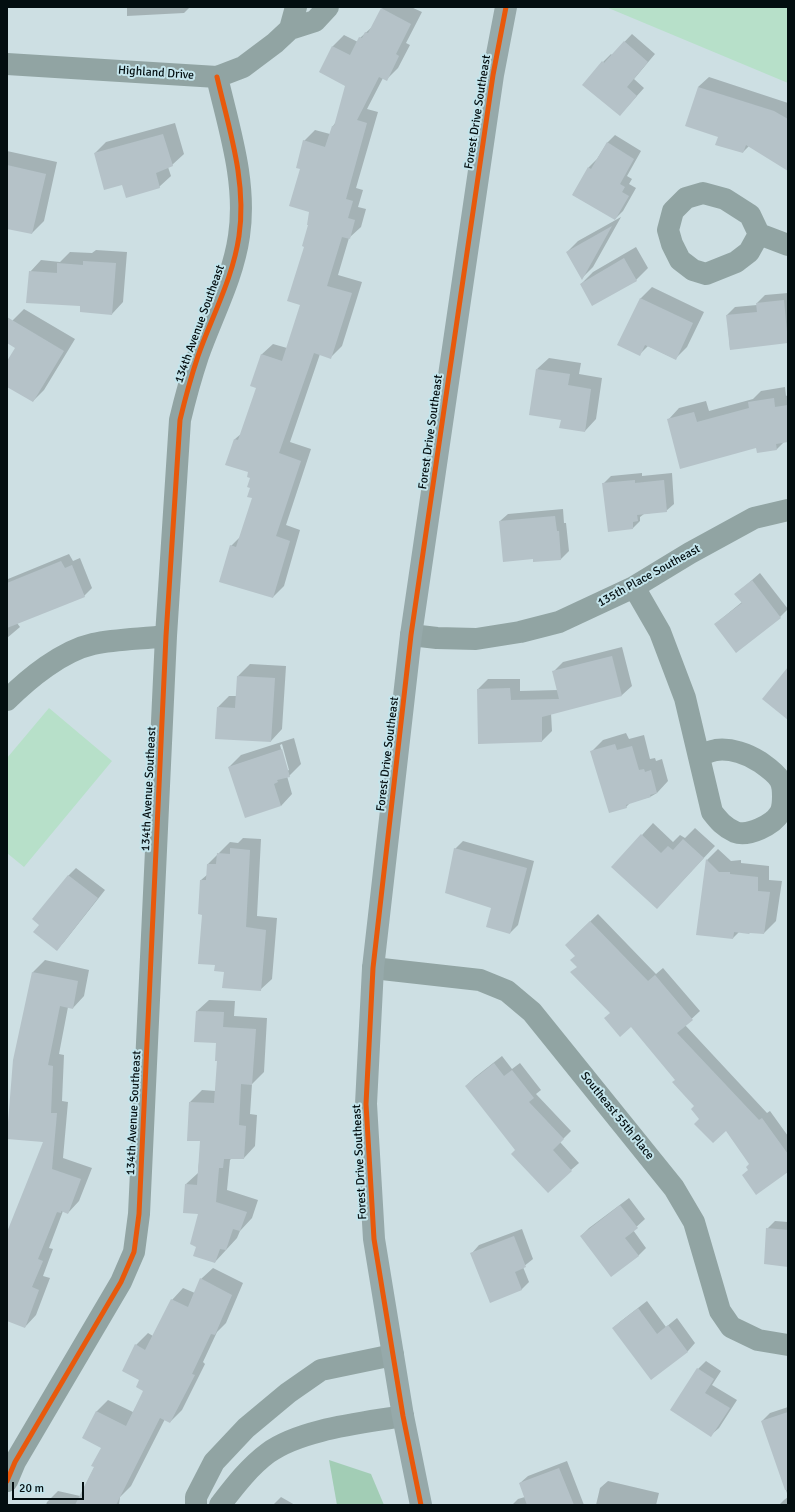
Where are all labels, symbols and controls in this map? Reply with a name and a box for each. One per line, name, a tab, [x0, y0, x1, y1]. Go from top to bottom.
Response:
street label: Forest Drive Southeast	[462, 54, 494, 170]
street label: Highland Drive	[117, 63, 195, 83]
street label: 134th Avenue Southeast	[172, 263, 228, 385]
street label: Forest Drive Southeast	[416, 374, 446, 490]
street label: 135th Place Southeast	[595, 542, 703, 610]
street label: Forest Drive Southeast	[374, 696, 402, 812]
street label: 134th Avenue Southeast	[139, 726, 159, 852]
street label: 134th Avenue Southeast	[124, 1050, 144, 1176]
street label: Southeast 55th Place	[577, 1069, 657, 1163]
street label: Forest Drive Southeast	[350, 1104, 370, 1220]
scale bar	[14, 1474, 86, 1500]
text: 20 m	[19, 1481, 44, 1496]

